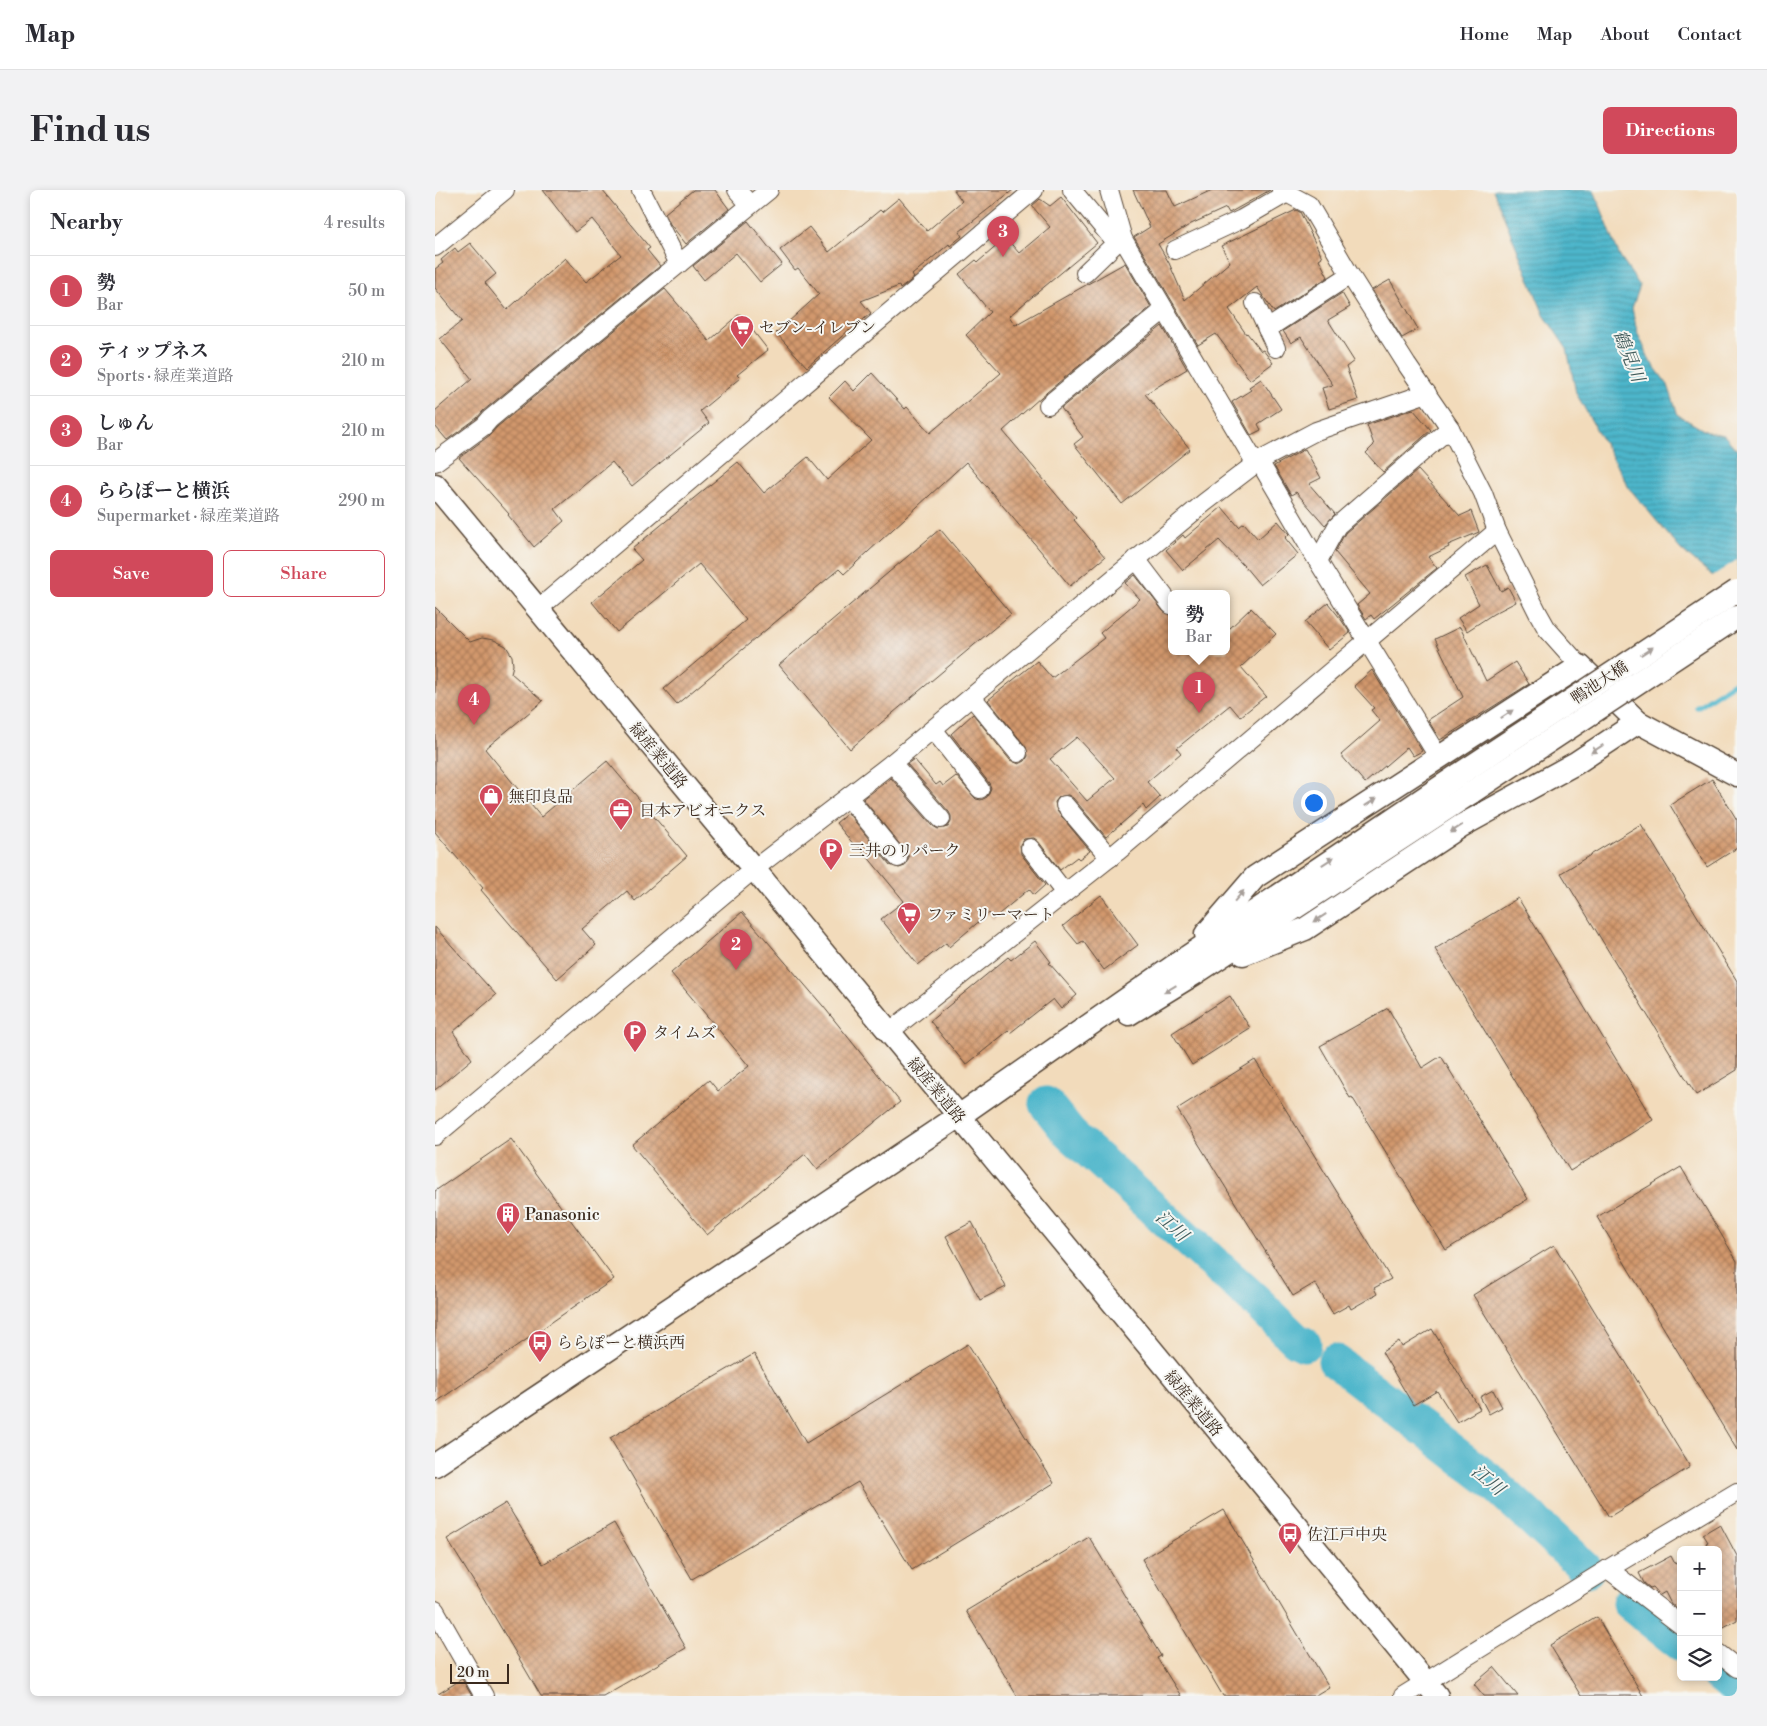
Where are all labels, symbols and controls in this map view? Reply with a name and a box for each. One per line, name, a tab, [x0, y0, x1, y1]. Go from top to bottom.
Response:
text: Map	[25, 20, 75, 50]
text: Home	[1460, 23, 1509, 46]
text: Map	[1537, 23, 1573, 46]
text: About	[1601, 23, 1650, 46]
text: Contact	[1678, 23, 1742, 46]
button: Directions	[1603, 107, 1737, 154]
text: Find us	[30, 109, 150, 152]
text: Nearby	[50, 210, 123, 236]
text: 4 results	[324, 213, 385, 233]
pin: 3	[987, 216, 1019, 257]
text: 勢	[97, 271, 116, 295]
text: 1	[62, 281, 70, 301]
text: 50 m	[348, 281, 385, 301]
text: Bar	[97, 295, 123, 315]
supermarket icon: セブン-イレブン	[729, 314, 755, 348]
place label: セブン-イレブン	[759, 318, 876, 338]
water label: 鶴見川	[1608, 327, 1650, 387]
text: ティップネス	[97, 339, 209, 363]
text: 2	[61, 351, 71, 371]
text: 210 m	[341, 351, 385, 371]
text: Sports · 緑産業道路	[97, 366, 234, 386]
text: しゅん	[97, 411, 154, 435]
text: 3	[61, 421, 71, 441]
text: 210 m	[341, 421, 385, 441]
text: Bar	[97, 435, 123, 455]
text: ららぽーと横浜	[97, 479, 230, 503]
text: 4	[61, 491, 71, 511]
text: 290 m	[338, 491, 385, 511]
text: Supermarket · 緑産業道路	[97, 506, 280, 526]
button: Save	[50, 550, 213, 597]
button: Share	[223, 550, 385, 597]
popup	[1168, 590, 1230, 655]
text: 勢	[1186, 603, 1205, 627]
text: Bar	[1186, 627, 1212, 647]
one-way arrow	[1640, 646, 1654, 655]
street label: 鴨池大橋	[1567, 657, 1632, 709]
pin: 1	[1183, 672, 1215, 713]
pin: 4	[458, 684, 490, 725]
one-way arrow	[1500, 709, 1514, 718]
street label: 緑産業道路	[625, 719, 692, 793]
one-way arrow	[1591, 744, 1604, 754]
shop icon: 無印良品	[478, 783, 504, 817]
place label: 無印良品	[509, 787, 573, 807]
your location	[1301, 790, 1327, 816]
office icon: 日本アビオニクス	[608, 797, 634, 831]
one-way arrow	[1364, 797, 1377, 807]
place label: 日本アビオニクス	[639, 801, 766, 821]
one-way arrow	[1449, 824, 1463, 834]
parking icon: 三井のリパーク	[818, 837, 844, 871]
place label: 三井のリパーク	[849, 841, 961, 861]
one-way arrow	[1322, 856, 1335, 866]
one-way arrow	[1233, 890, 1245, 902]
supermarket icon: ファミリーマート	[896, 901, 922, 935]
place label: ファミリーマート	[927, 905, 1055, 925]
one-way arrow	[1314, 914, 1327, 923]
pin: 2	[720, 929, 752, 970]
one-way arrow	[1164, 984, 1177, 993]
parking icon: タイムズ	[622, 1019, 648, 1053]
place label: タイムズ	[653, 1023, 717, 1043]
street label: 緑産業道路	[903, 1054, 970, 1128]
building icon: Panasonic	[495, 1201, 521, 1235]
place label: Panasonic	[525, 1205, 600, 1225]
water label: 江川	[1151, 1206, 1194, 1248]
bus stop icon: ららぽーと横浜西	[527, 1329, 553, 1363]
place label: ららぽーと横浜西	[557, 1333, 685, 1353]
street label: 緑産業道路	[1160, 1367, 1227, 1441]
water label: 江川	[1466, 1460, 1510, 1502]
bus stop icon: 佐江戸中央	[1277, 1521, 1303, 1555]
place label: 佐江戸中央	[1307, 1525, 1387, 1545]
map controls	[1677, 1546, 1722, 1681]
button: +	[1677, 1546, 1722, 1591]
button: −	[1677, 1591, 1722, 1636]
button: layers	[1677, 1636, 1722, 1681]
scale bar	[450, 1661, 509, 1684]
text: 20 m	[457, 1664, 489, 1682]

